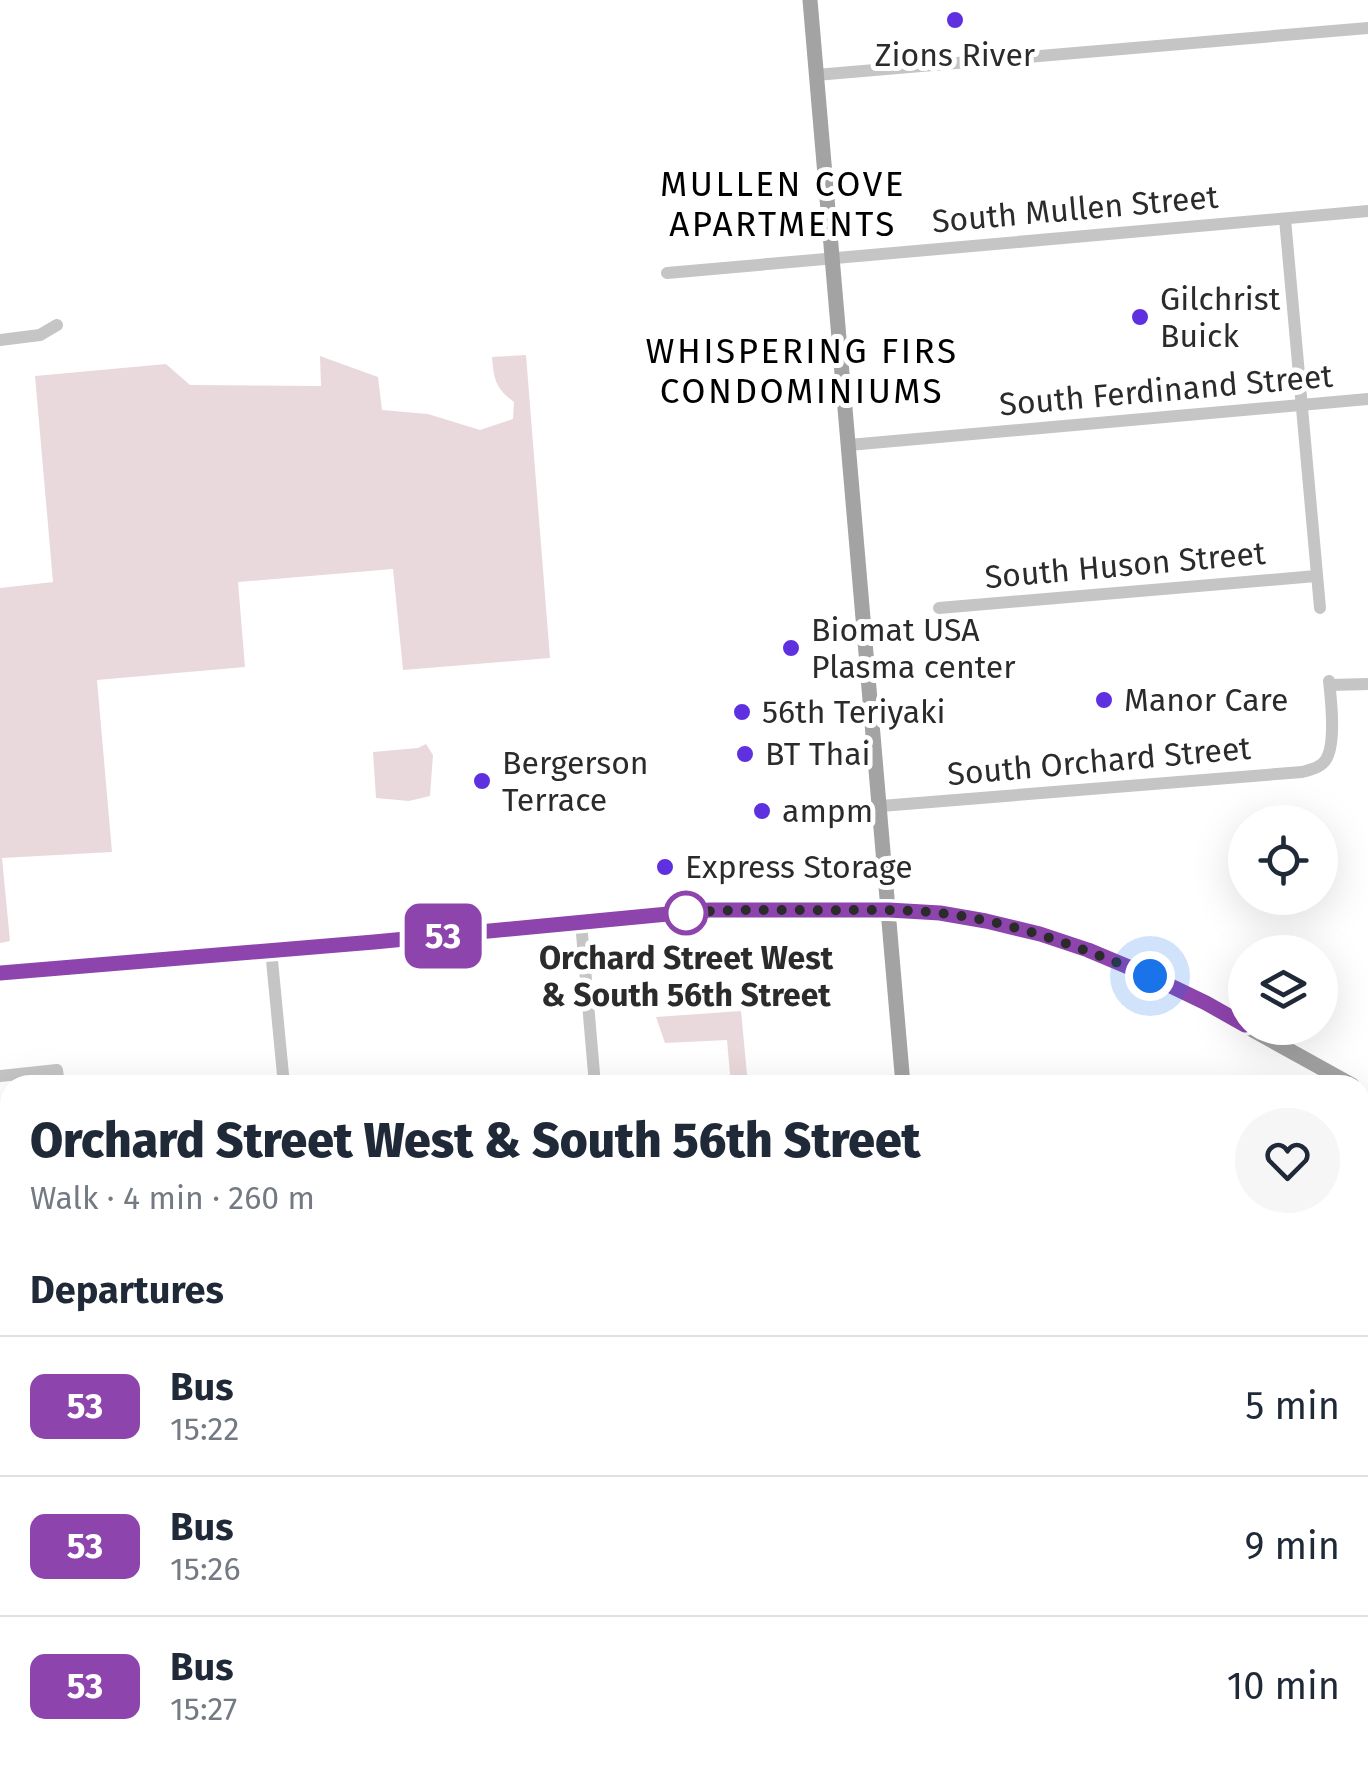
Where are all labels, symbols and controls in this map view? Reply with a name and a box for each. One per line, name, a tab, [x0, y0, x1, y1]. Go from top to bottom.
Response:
marker: Zions River	[944, 9, 966, 31]
place label: Zions River	[875, 36, 1036, 74]
district label: MULLEN COVE APARTMENTS	[660, 163, 906, 245]
street label: South Mullen Street	[930, 178, 1220, 240]
place label: Gilchrist Buick	[1160, 280, 1281, 355]
marker: Gilchrist Buick	[1129, 306, 1151, 328]
district label: WHISPERING FIRS CONDOMINIUMS	[646, 330, 958, 412]
street label: South Ferdinand Street	[998, 356, 1335, 424]
street label: South Huson Street	[983, 534, 1267, 596]
place label: Biomat USA Plasma center	[811, 611, 1016, 686]
marker: Biomat USA Plasma center	[780, 637, 802, 659]
place label: Manor Care	[1124, 681, 1288, 719]
marker: Manor Care	[1093, 689, 1115, 711]
place label: 56th Teriyaki	[762, 693, 946, 731]
marker: 56th Teriyaki	[731, 701, 753, 723]
street label: South Orchard Street	[946, 729, 1253, 793]
place label: BT Thai	[765, 735, 871, 773]
marker: BT Thai	[734, 743, 756, 765]
place label: Bergerson Terrace	[502, 744, 649, 819]
marker: Bergerson Terrace	[471, 770, 493, 792]
place label: ampm	[782, 792, 873, 830]
marker: ampm	[751, 800, 773, 822]
map controls	[1228, 805, 1338, 1045]
button: locate	[1228, 805, 1338, 915]
place label: Express Storage	[685, 848, 913, 886]
marker: Express Storage	[654, 856, 676, 878]
marker: Orchard Street West & South 56th Street	[665, 892, 707, 934]
line badge: 53	[398, 904, 488, 968]
text: 53	[425, 915, 461, 957]
button: layers	[1228, 935, 1338, 1045]
place label: Orchard Street West & South 56th Street	[539, 939, 834, 1014]
your location	[1125, 951, 1175, 1001]
button: heart	[1235, 1108, 1340, 1213]
text: Orchard Street West & South 56th Street	[30, 1112, 920, 1170]
text: Walk · 4 min · 260 m	[30, 1179, 315, 1217]
text: Departures	[30, 1267, 224, 1313]
text: Bus	[170, 1364, 234, 1410]
text: 5 min	[1245, 1383, 1340, 1429]
text: 53	[67, 1385, 103, 1427]
text: 15:22	[170, 1410, 239, 1448]
text: Bus	[170, 1504, 234, 1550]
text: 9 min	[1244, 1523, 1340, 1569]
text: 53	[67, 1525, 103, 1567]
text: 15:26	[170, 1550, 240, 1588]
text: Bus	[170, 1644, 234, 1690]
text: 10 min	[1227, 1663, 1340, 1709]
text: 53	[67, 1665, 103, 1707]
text: 15:27	[170, 1690, 237, 1728]

